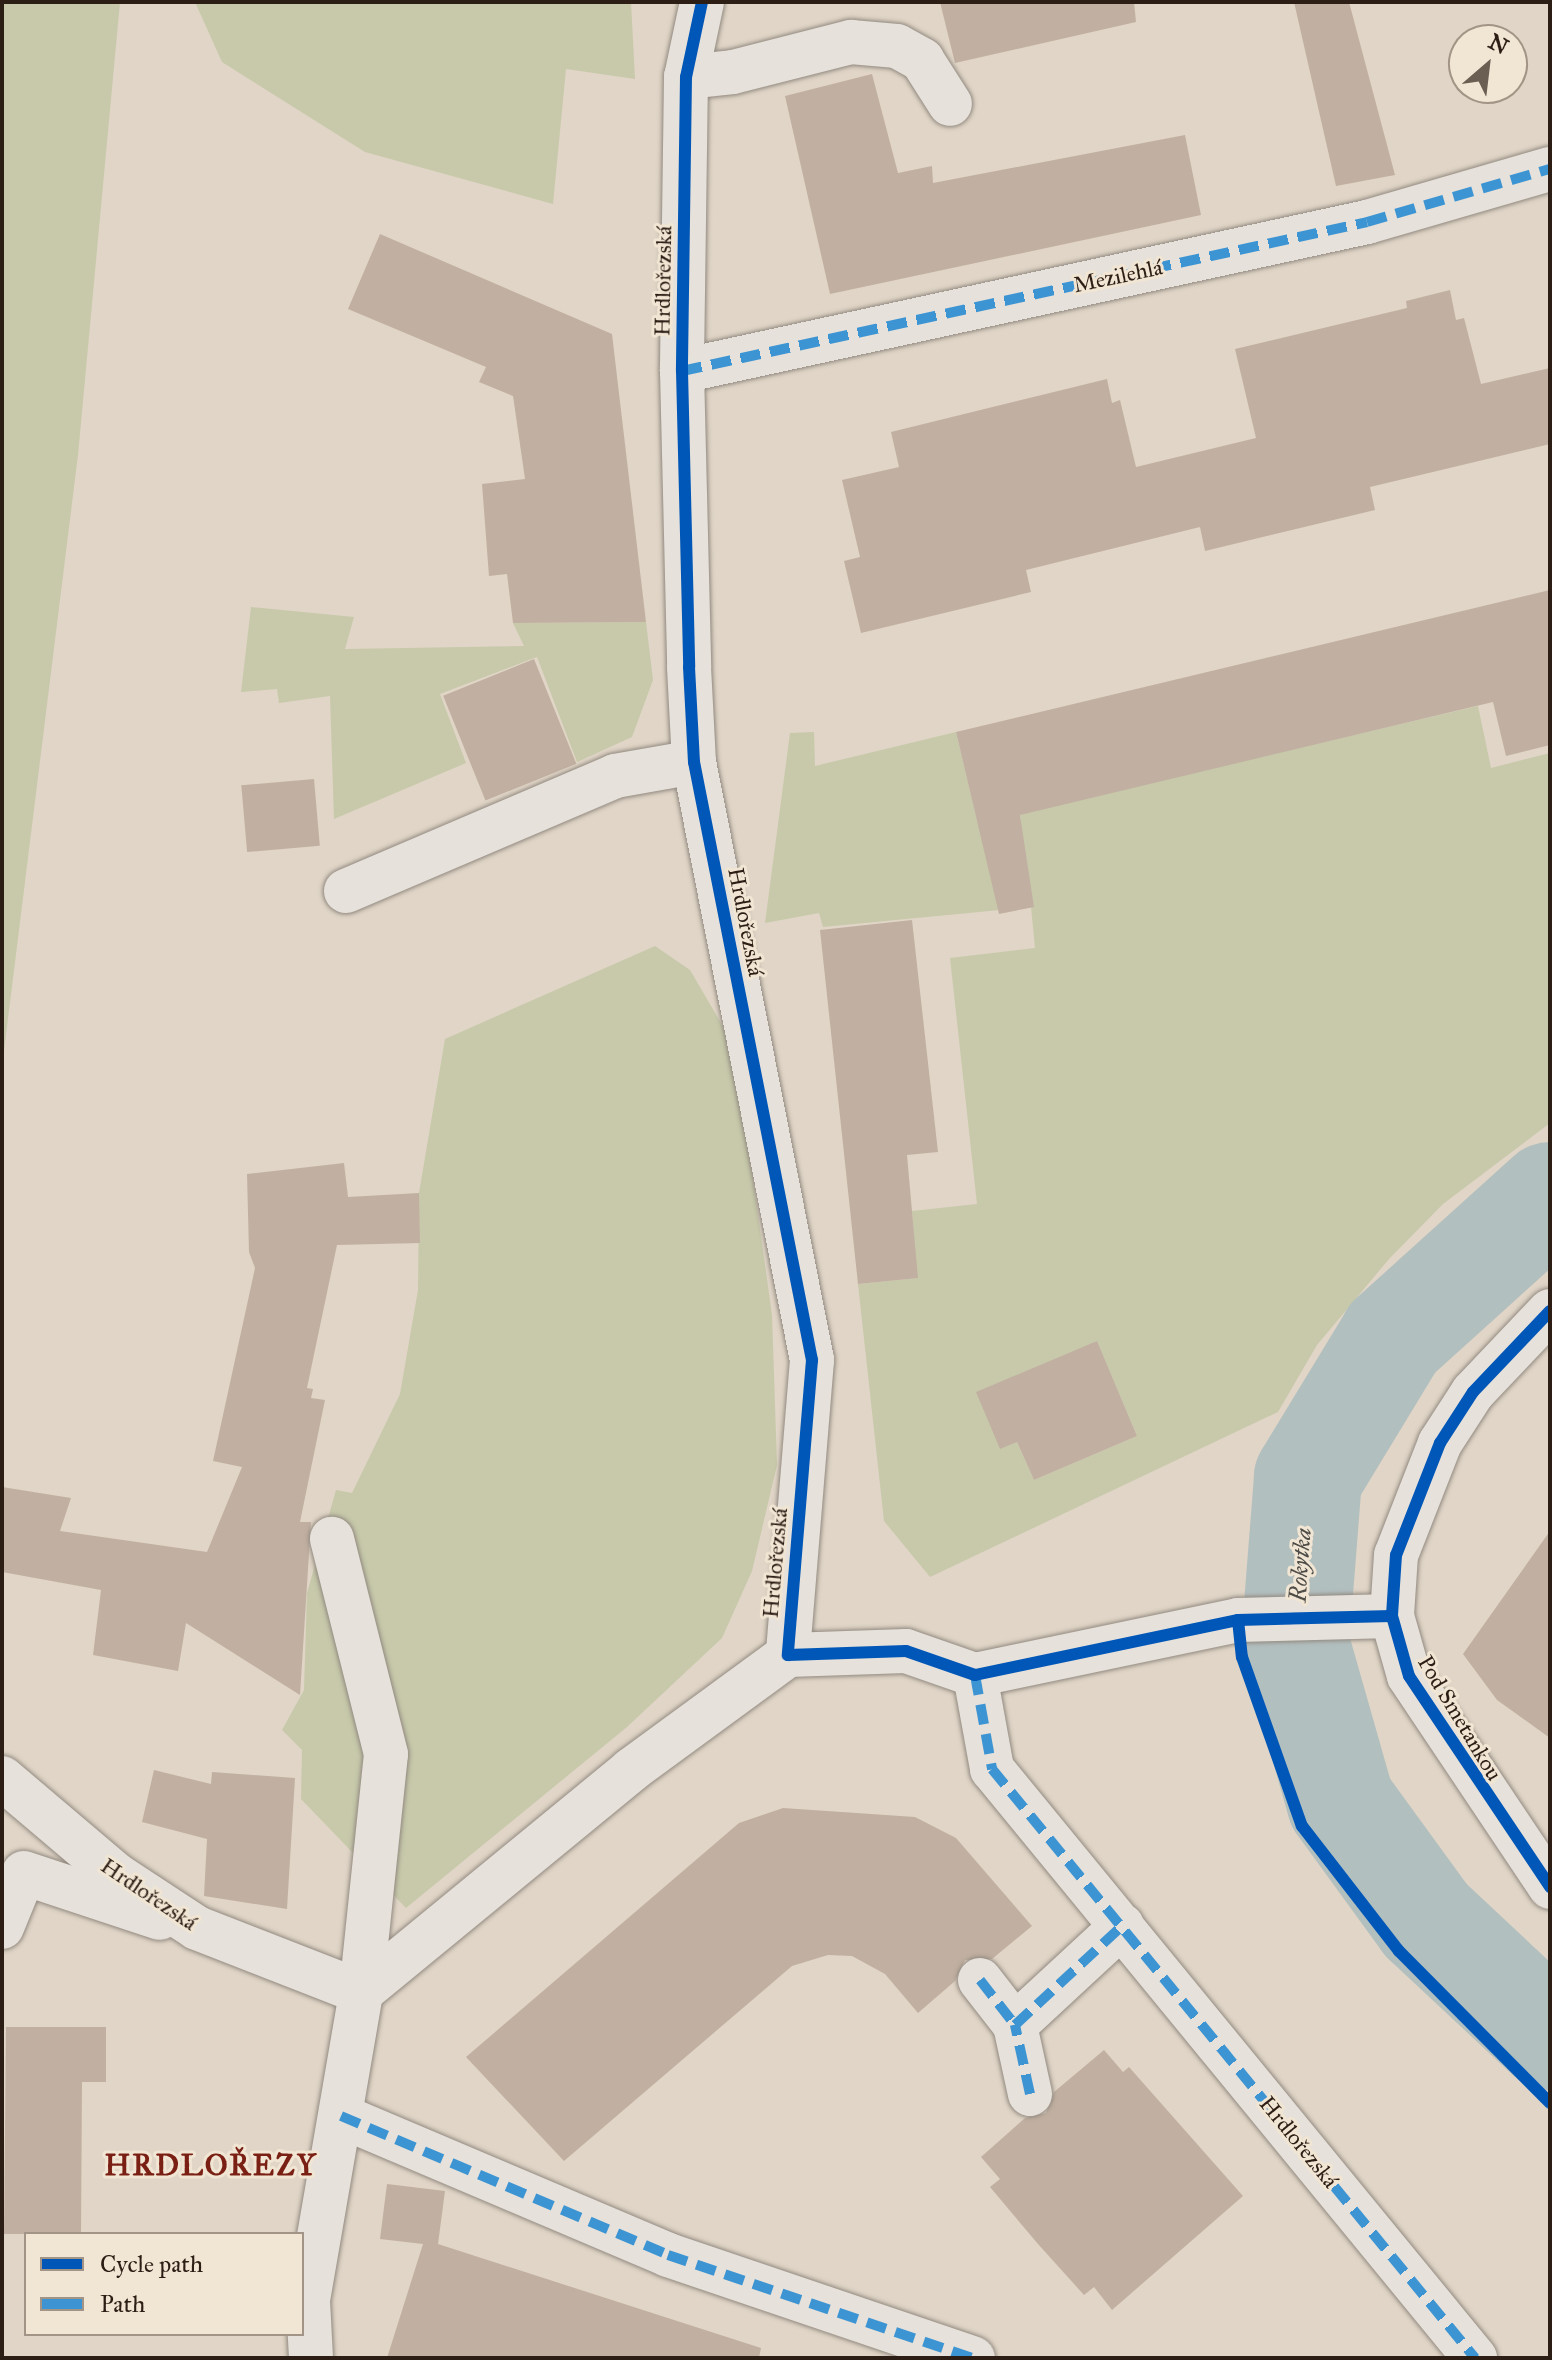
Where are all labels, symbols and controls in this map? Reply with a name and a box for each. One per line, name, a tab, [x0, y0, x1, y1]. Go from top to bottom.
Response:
north arrow	[1448, 24, 1528, 104]
text: N	[1484, 28, 1513, 60]
street label: Hrdlořezská	[649, 226, 677, 336]
street label: Mezilehlá	[1071, 254, 1165, 298]
street label: Hrdlořezská	[723, 865, 769, 979]
street label: Hrdlořezská	[757, 1507, 793, 1619]
water label: Rokytka	[1284, 1527, 1318, 1603]
street label: Pod Smetankou	[1412, 1651, 1508, 1785]
street label: Hrdlořezská	[96, 1852, 202, 1936]
street label: Hrdlořezská	[1254, 2091, 1344, 2193]
district label: HRDLOŘEZY	[104, 2147, 318, 2183]
legend	[24, 2232, 304, 2336]
text: Cycle path	[100, 2249, 203, 2279]
text: Path	[100, 2289, 145, 2319]

